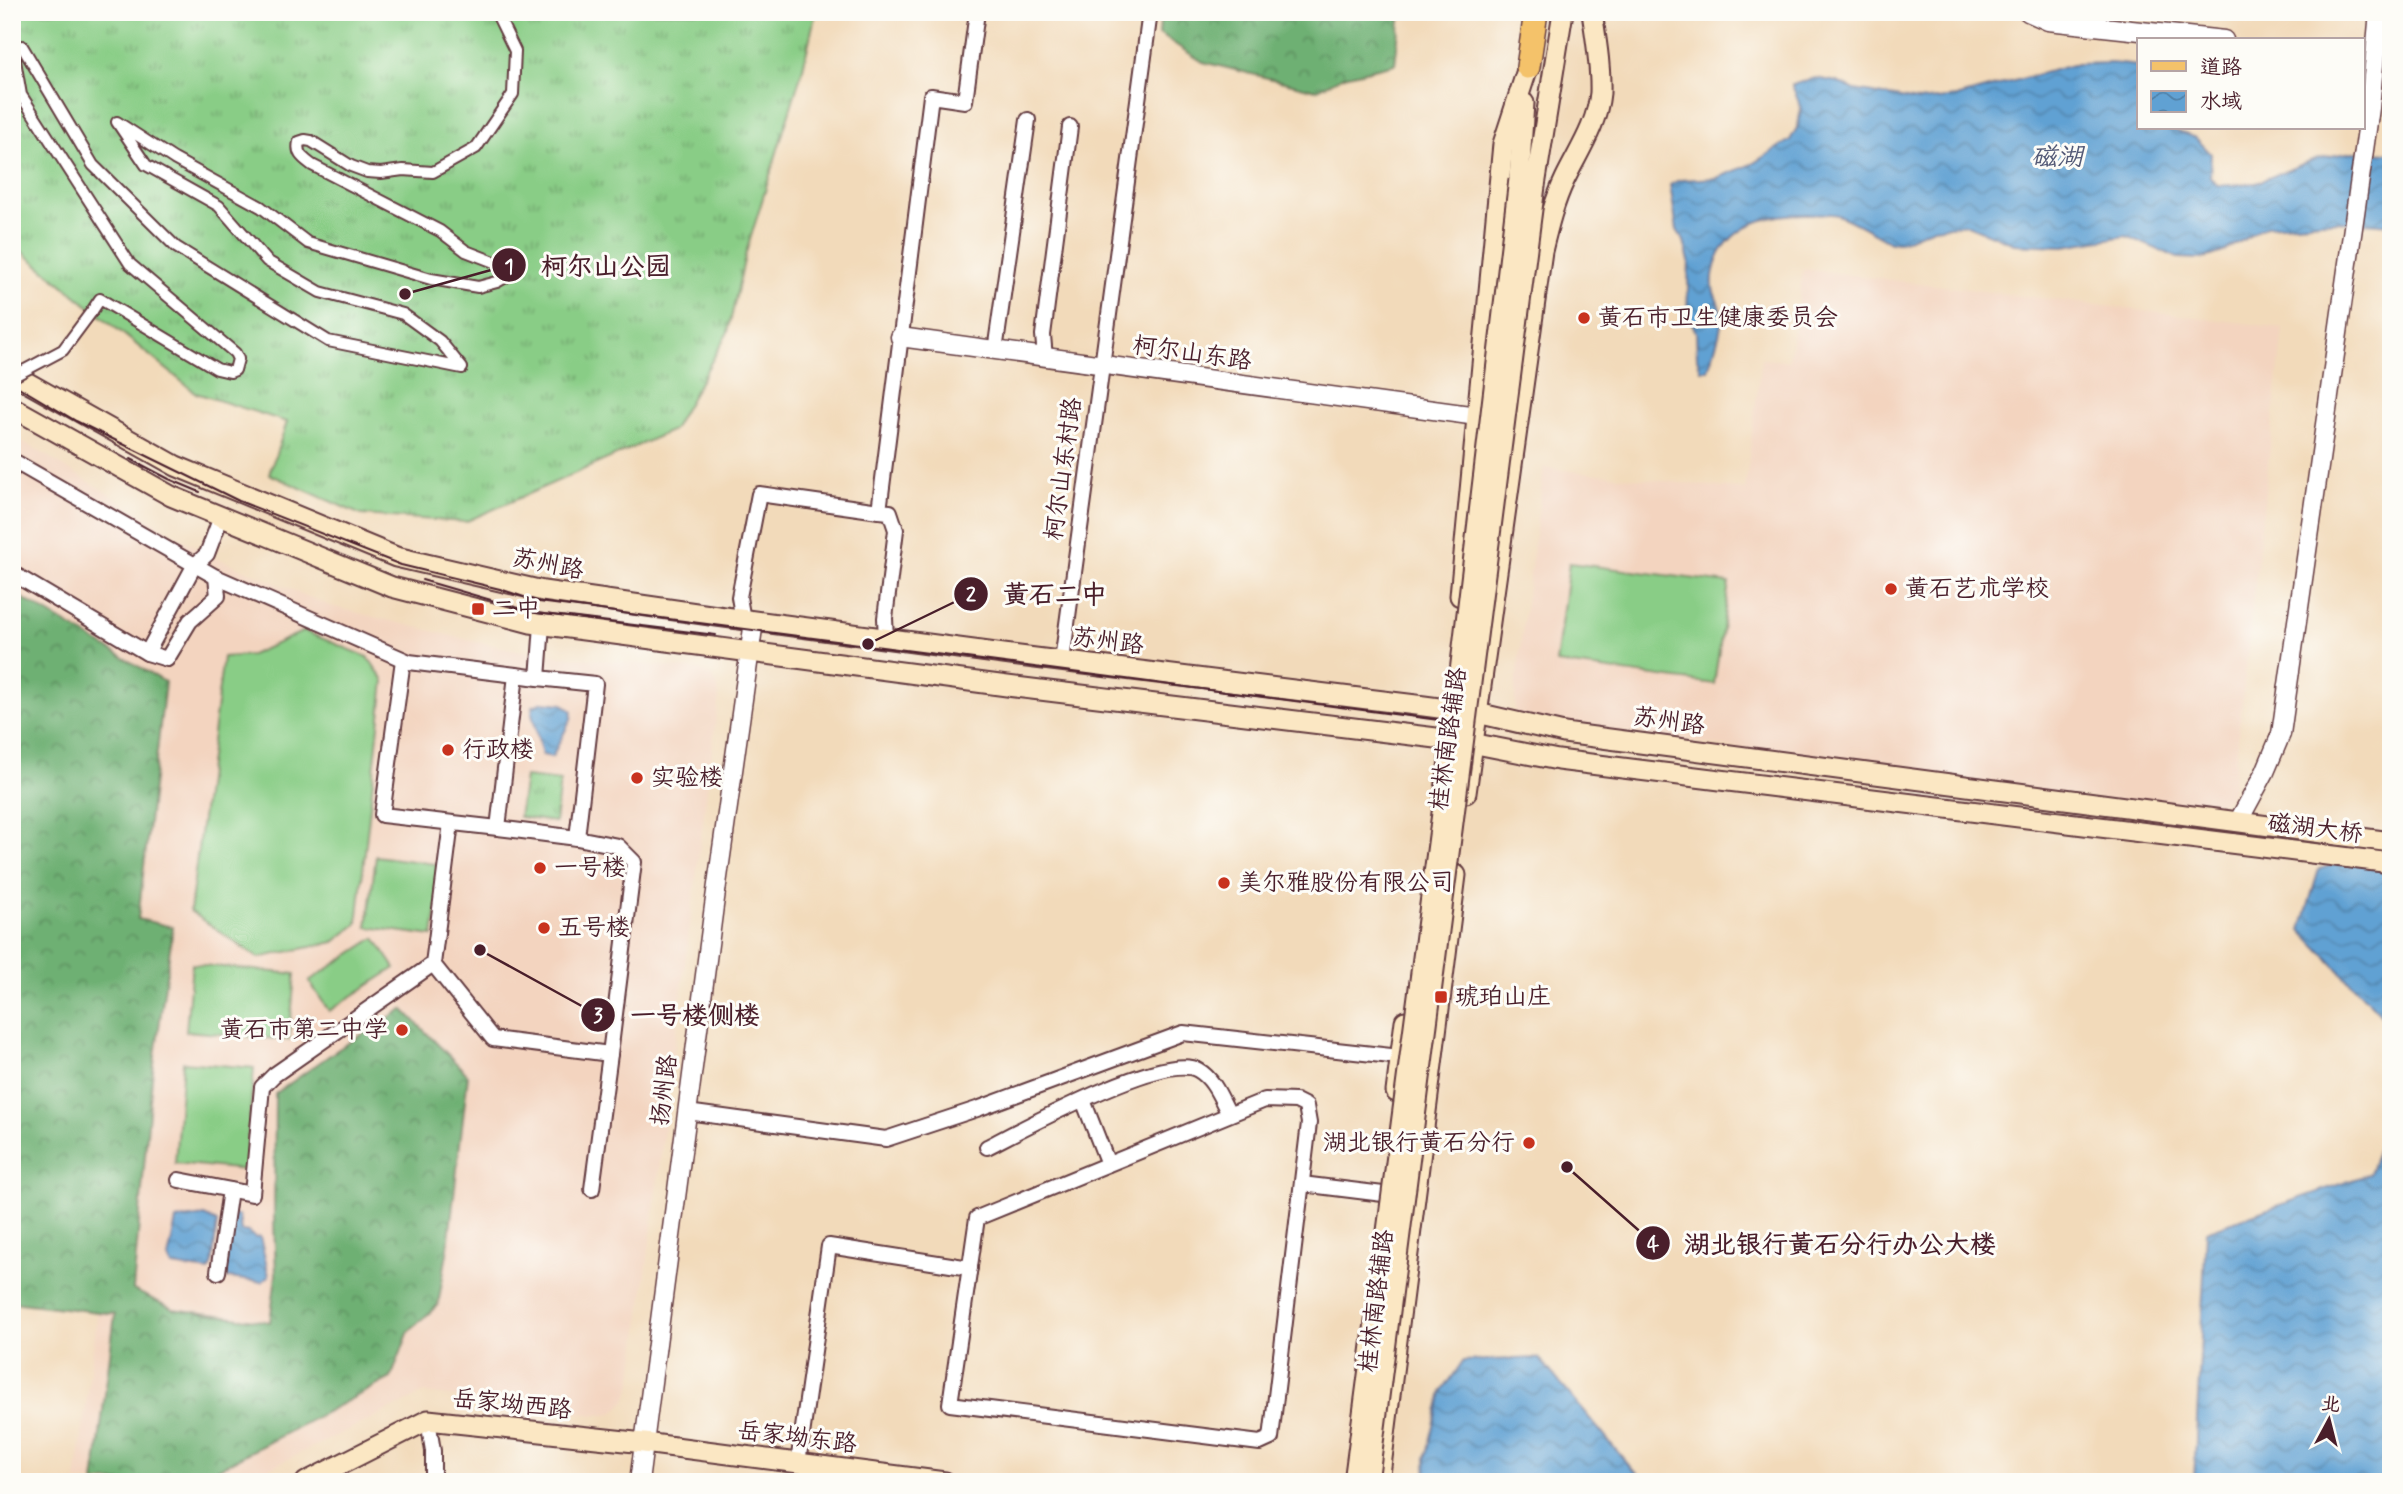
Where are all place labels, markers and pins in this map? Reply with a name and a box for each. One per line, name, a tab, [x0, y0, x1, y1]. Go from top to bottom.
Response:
callout: 柯尔山公园	[492, 242, 685, 289]
place label: 黄石市卫生健康委员会	[1598, 303, 1838, 334]
marker: 黄石市卫生健康委员会	[1576, 310, 1592, 326]
callout: 黄石二中	[954, 571, 1121, 618]
place label: 黄石艺术学校	[1905, 574, 2049, 605]
marker: 黄石艺术学校	[1883, 581, 1899, 597]
place label: 二中	[492, 594, 540, 625]
marker: 二中	[470, 601, 486, 617]
place label: 行政楼	[462, 735, 534, 766]
marker: 行政楼	[440, 742, 456, 758]
place label: 实验楼	[651, 763, 723, 794]
marker: 实验楼	[629, 770, 645, 786]
place label: 一号楼	[554, 853, 626, 884]
marker: 一号楼	[532, 860, 548, 876]
place label: 美尔雅股份有限公司	[1238, 868, 1454, 899]
marker: 美尔雅股份有限公司	[1216, 875, 1232, 891]
place label: 五号楼	[558, 913, 630, 944]
marker: 五号楼	[536, 920, 552, 936]
place label: 琥珀山庄	[1455, 982, 1551, 1013]
marker: 琥珀山庄	[1433, 989, 1449, 1005]
callout: 一号楼侧楼	[581, 991, 774, 1038]
place label: 黄石市第二中学	[220, 1015, 388, 1046]
marker: 黄石市第二中学	[394, 1022, 410, 1038]
place label: 湖北银行黄石分行	[1323, 1128, 1515, 1159]
marker: 湖北银行黄石分行	[1521, 1135, 1537, 1151]
callout: 湖北银行黄石分行办公大楼	[1635, 1220, 2010, 1267]

